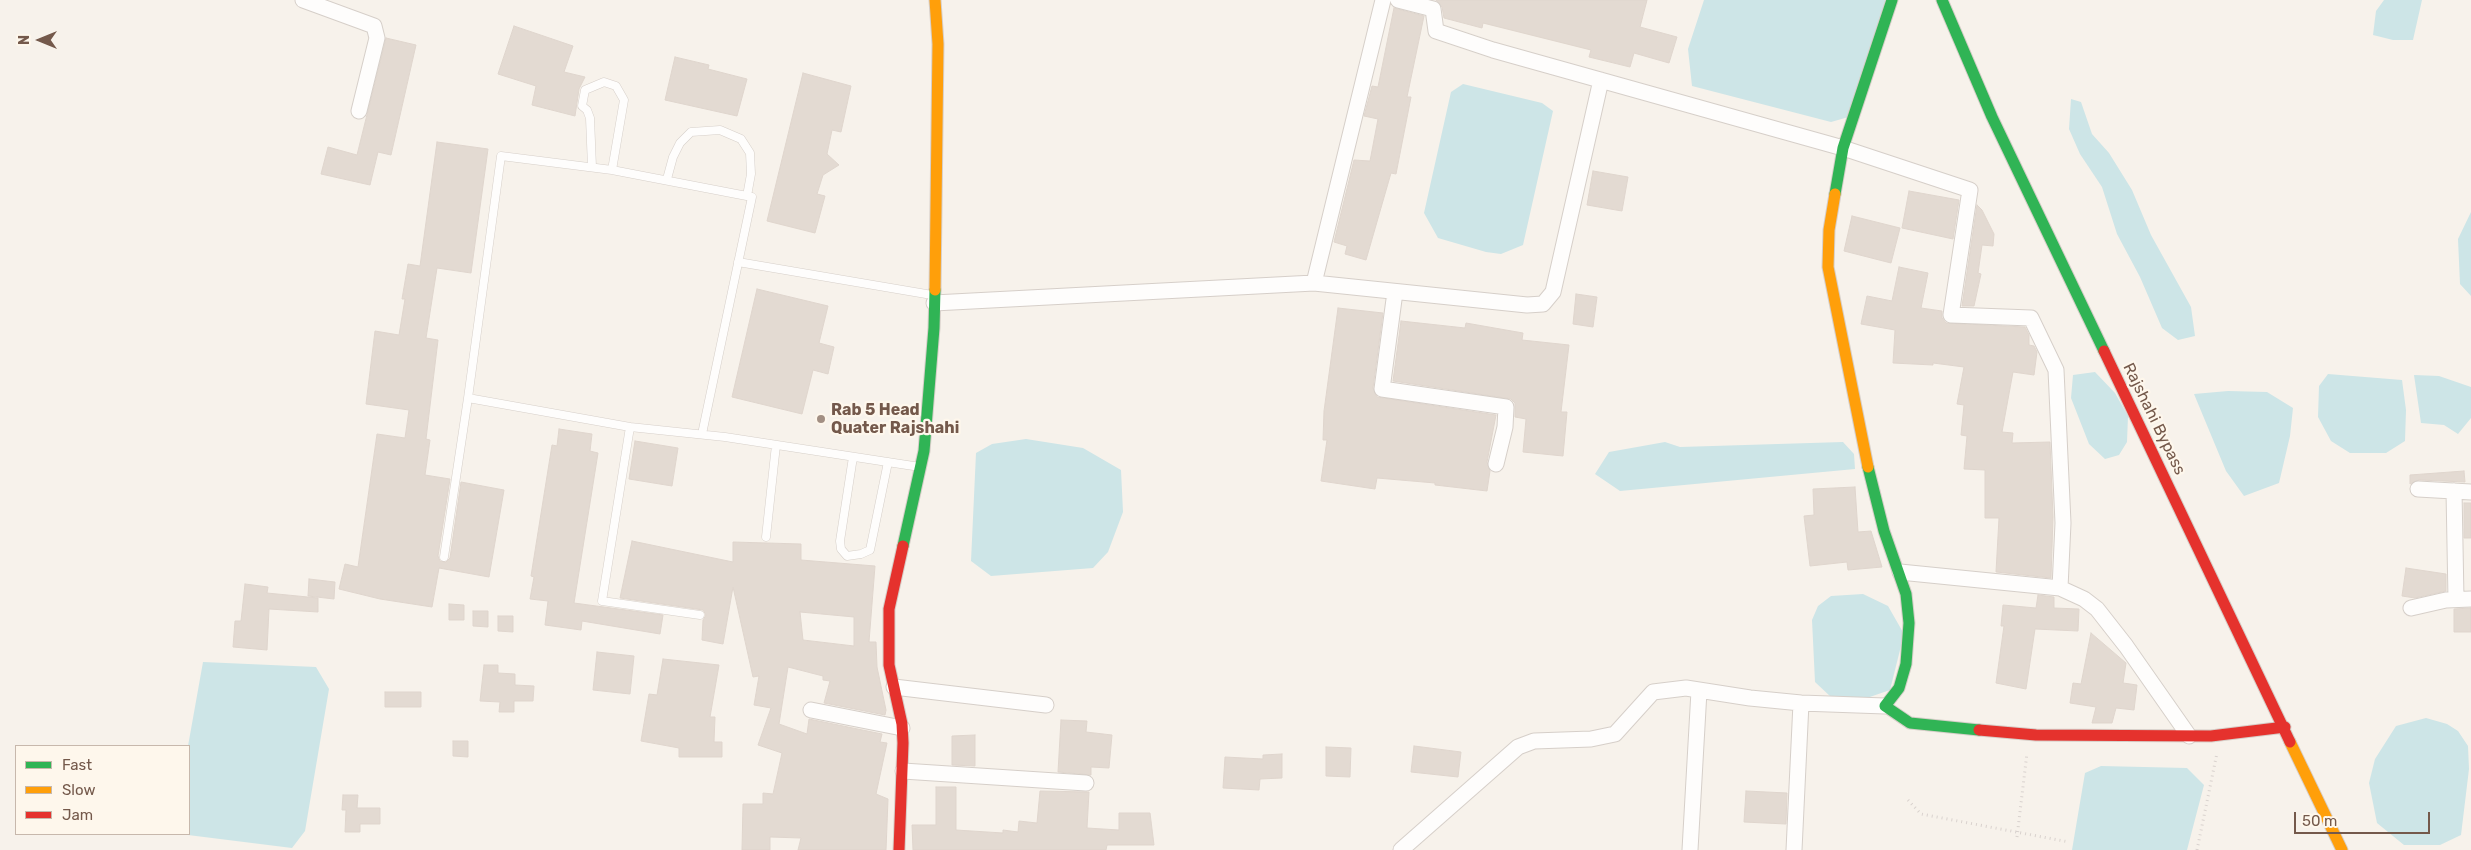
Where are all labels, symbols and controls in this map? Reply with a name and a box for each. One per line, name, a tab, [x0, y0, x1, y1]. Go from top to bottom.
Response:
north arrow	[15, 15, 65, 65]
text: N	[16, 35, 33, 45]
street label: Rajshahi Bypass	[2119, 360, 2189, 478]
place label: Rab 5 Head Quater Rajshahi	[831, 400, 959, 438]
marker: Rab 5 Head Quater Rajshahi	[815, 413, 827, 425]
legend	[15, 745, 190, 835]
text: Fast	[62, 756, 92, 774]
text: Slow	[62, 781, 95, 799]
scale bar	[2296, 802, 2432, 834]
text: Jam	[62, 806, 93, 824]
text: 50 m	[2302, 812, 2337, 830]

